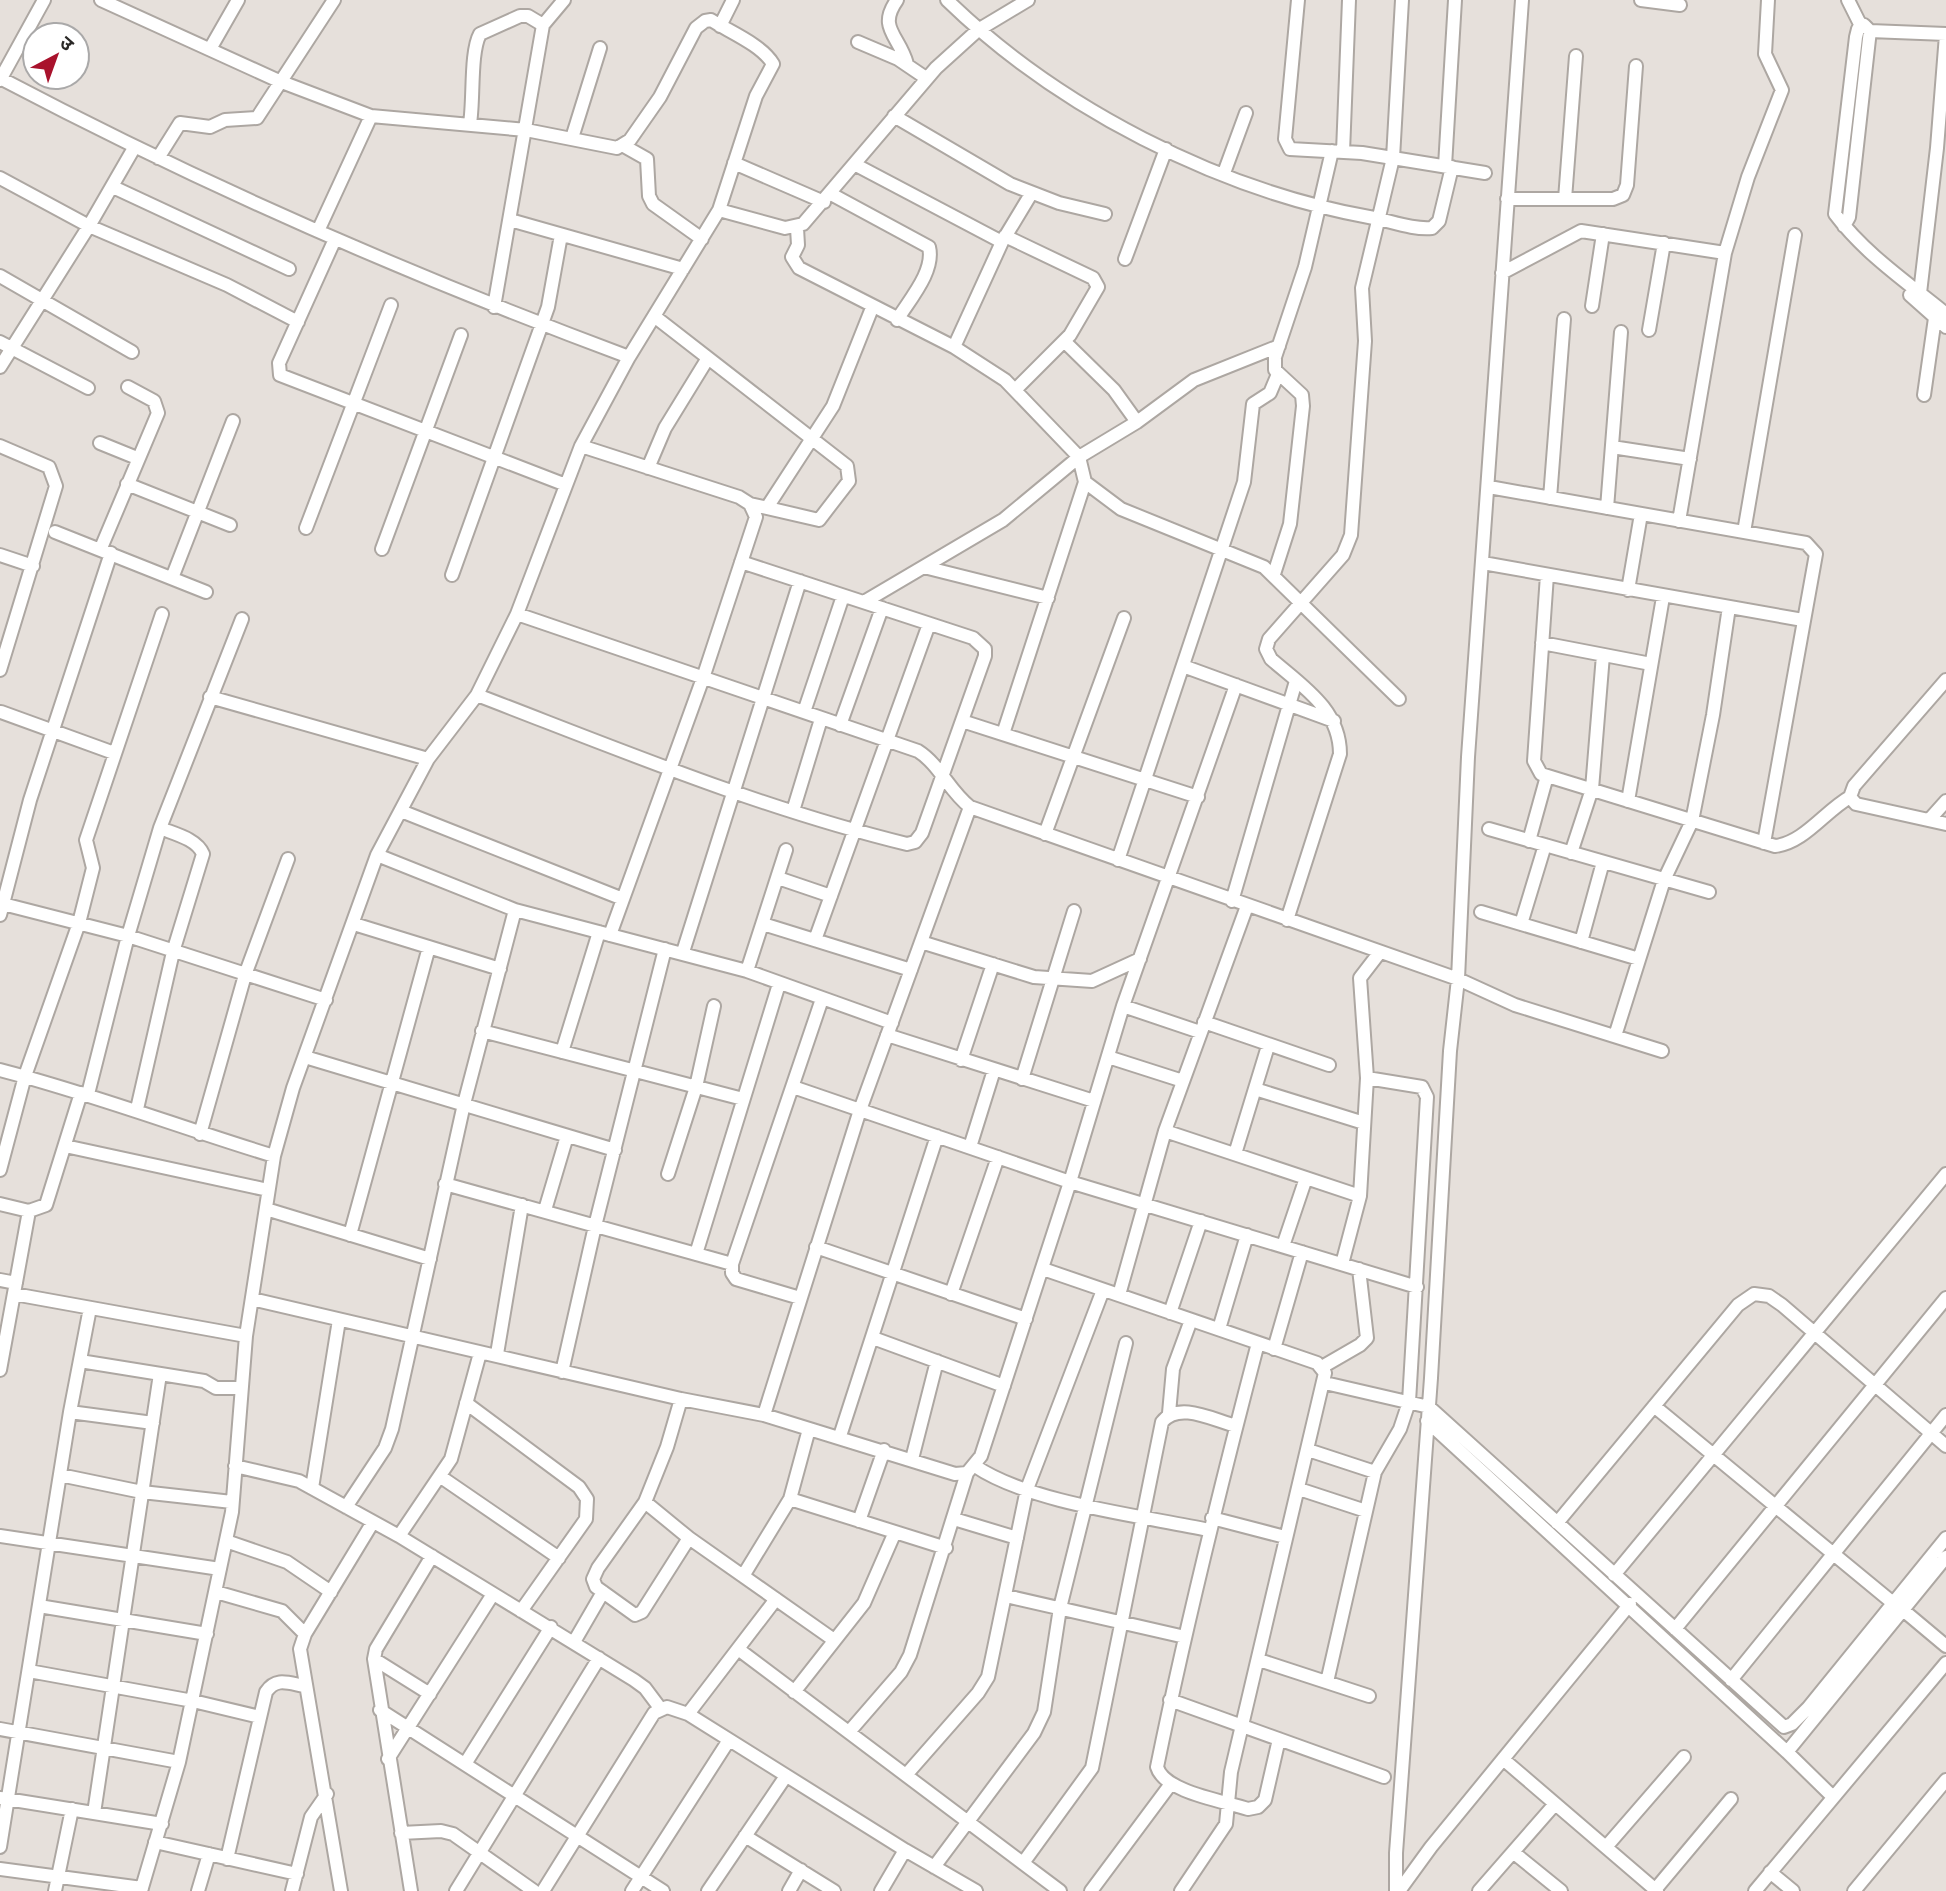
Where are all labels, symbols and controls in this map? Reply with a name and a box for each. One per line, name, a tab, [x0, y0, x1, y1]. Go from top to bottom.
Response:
north arrow	[21, 21, 91, 91]
text: उ	[54, 30, 81, 57]

